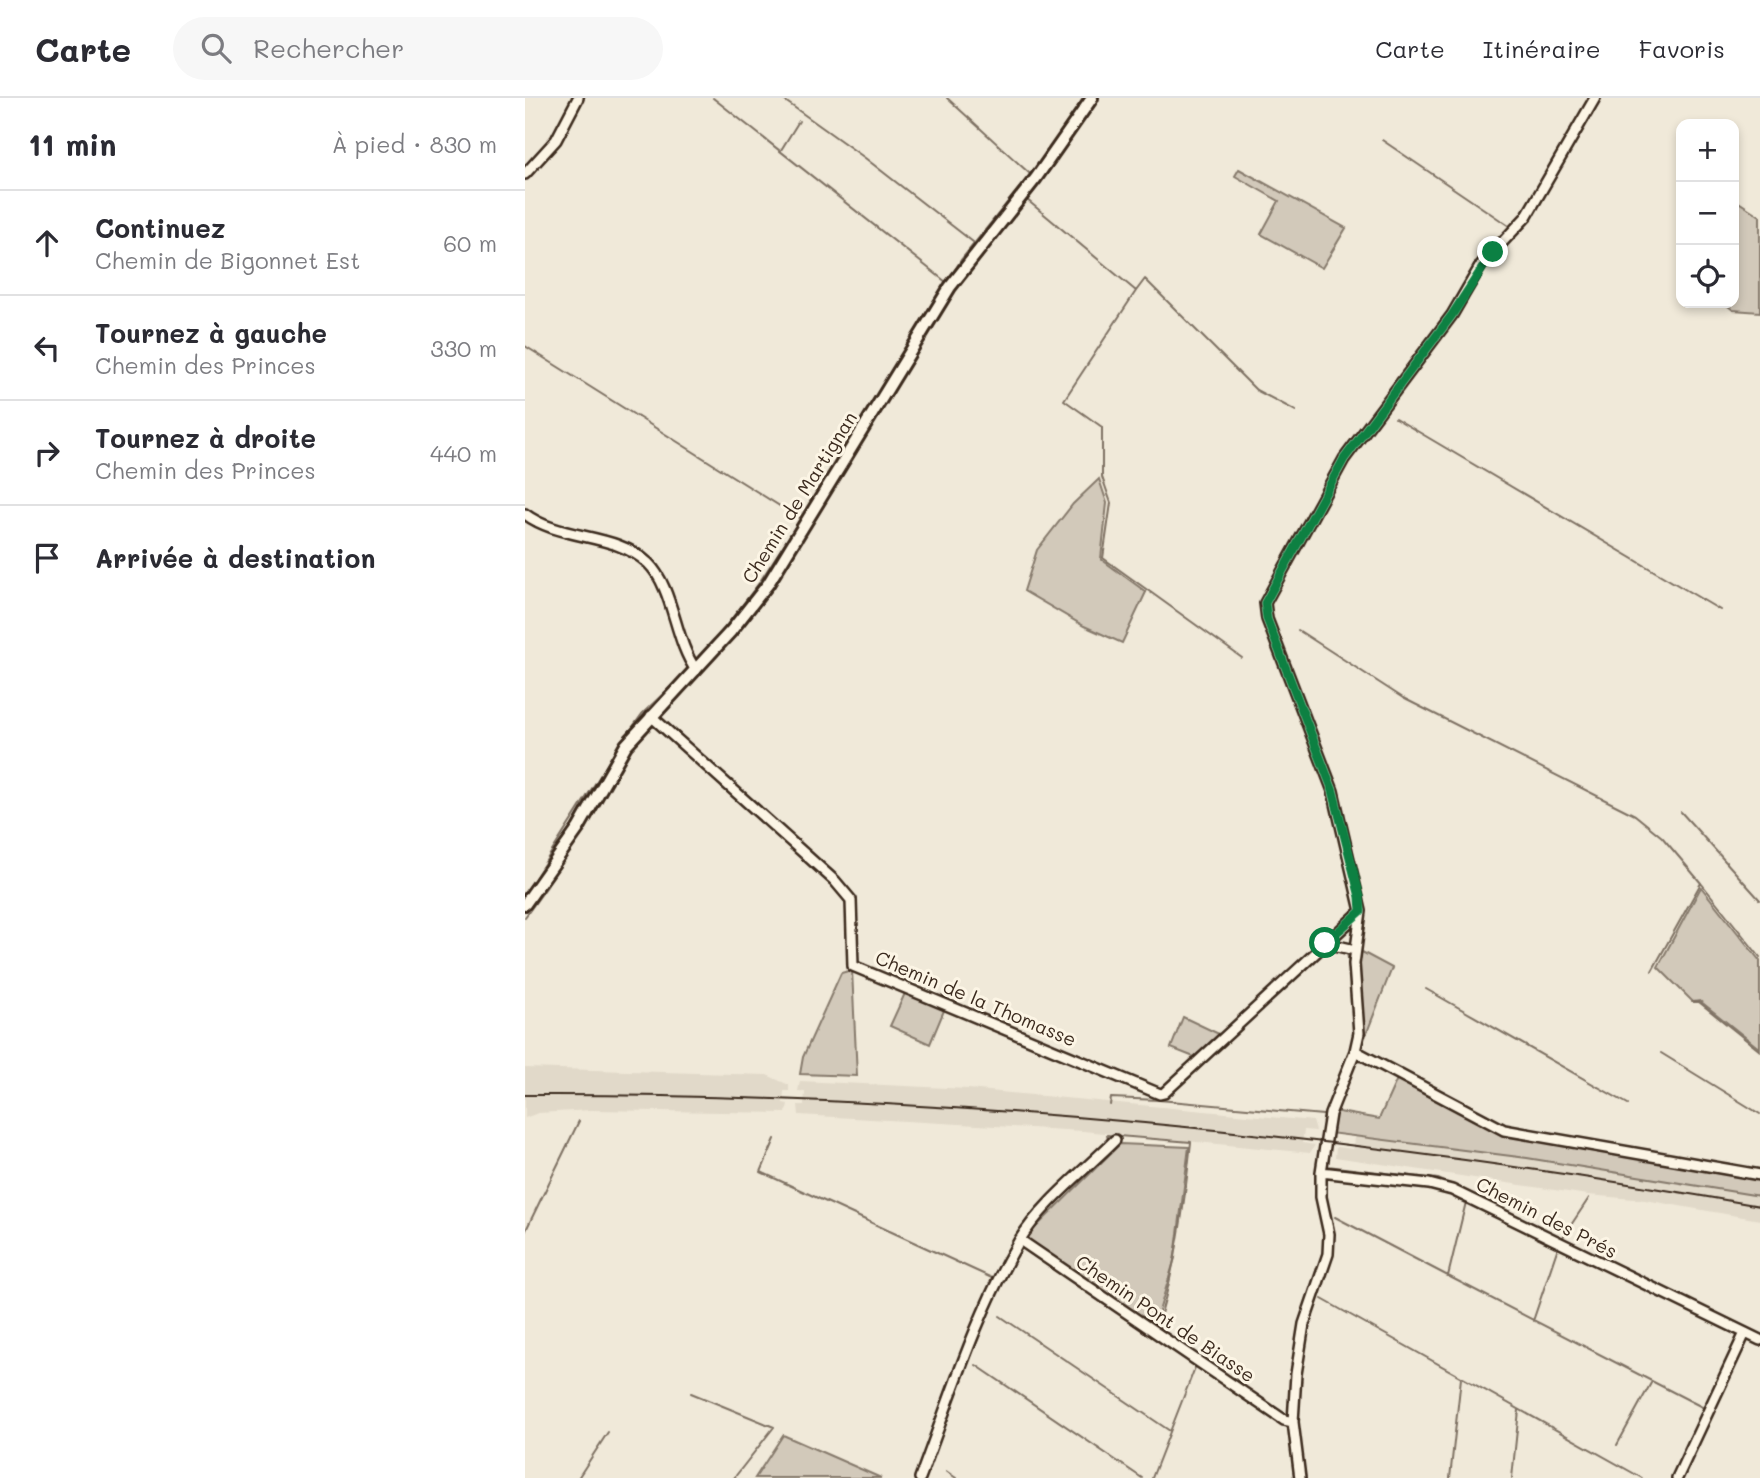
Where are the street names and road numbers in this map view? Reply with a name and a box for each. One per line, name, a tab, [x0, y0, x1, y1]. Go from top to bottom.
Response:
street label: Chemin de Martignan	[736, 406, 862, 588]
street label: Chemin de la Thomasse	[872, 944, 1080, 1052]
street label: Chemin des Prés	[1472, 1171, 1622, 1263]
street label: Chemin Pont de Biasse	[1072, 1249, 1260, 1387]

